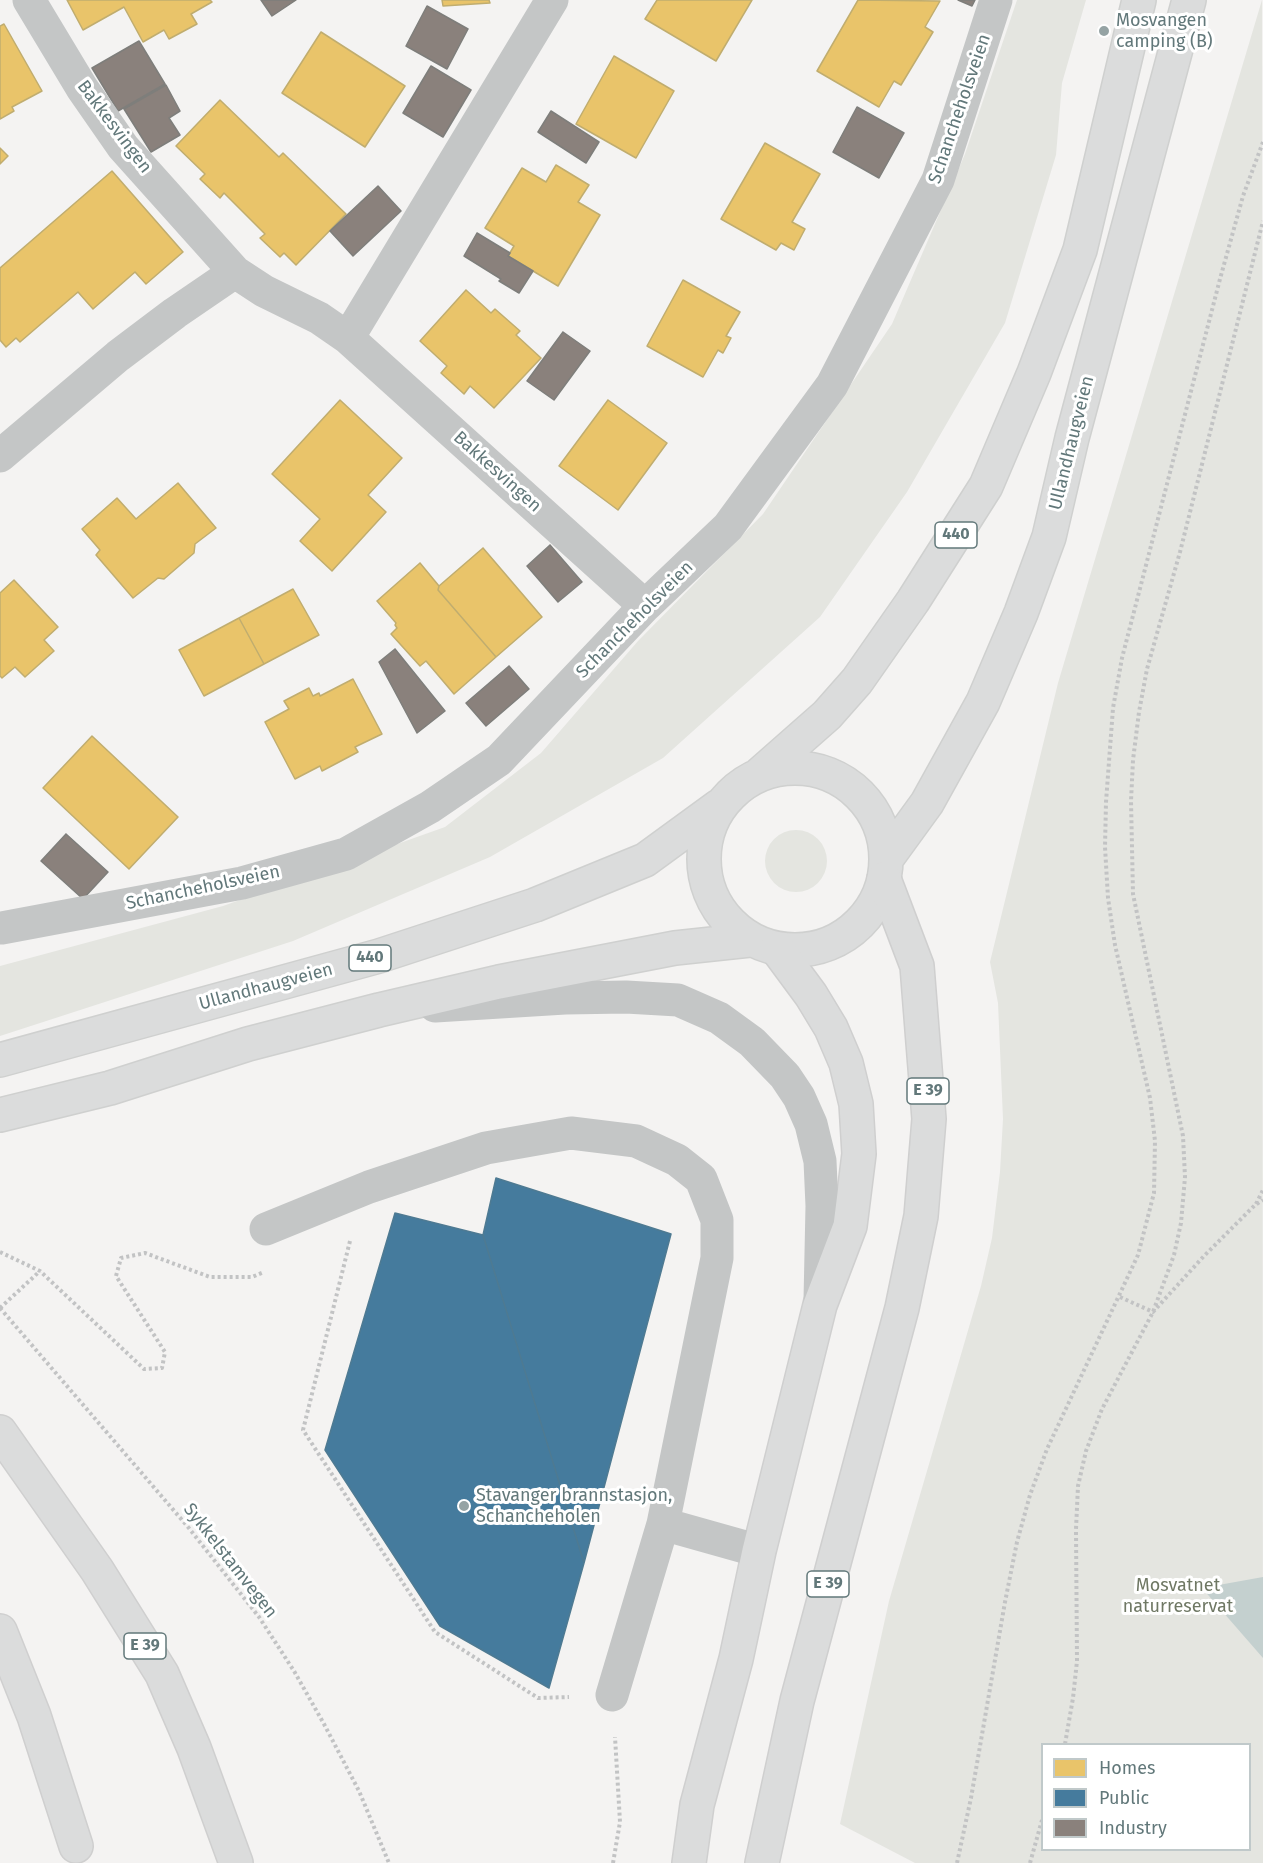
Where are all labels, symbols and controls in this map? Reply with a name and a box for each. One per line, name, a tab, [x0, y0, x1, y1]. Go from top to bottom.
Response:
place label: Mosvangen camping (B)	[1116, 10, 1213, 52]
marker: Mosvangen camping (B)	[1097, 24, 1111, 38]
street label: Schancheholsveien	[924, 31, 996, 187]
street label: Bakkesvingen	[72, 76, 156, 178]
street label: Ullandhaugveien	[1045, 374, 1099, 512]
street label: Bakkesvingen	[449, 427, 545, 517]
road number: 440	[935, 522, 977, 548]
street label: Schancheholsveien	[572, 557, 698, 683]
street label: Schancheholsveien	[124, 861, 282, 915]
road number: 440	[349, 945, 391, 971]
street label: Ullandhaugveien	[197, 959, 335, 1015]
road number: E 39	[907, 1078, 949, 1104]
place label: Stavanger brannstasjon, Schancheholen	[476, 1485, 672, 1528]
street label: Sykkelstamvegen	[178, 1499, 282, 1623]
marker: Stavanger brannstasjon, Schancheholen	[457, 1499, 471, 1513]
road number: E 39	[807, 1571, 849, 1597]
park label: Mosvatnet naturreservat	[1123, 1575, 1233, 1618]
road number: E 39	[124, 1633, 166, 1659]
legend	[1041, 1743, 1251, 1851]
text: Homes	[1099, 1757, 1155, 1779]
text: Public	[1099, 1787, 1149, 1809]
text: Industry	[1099, 1817, 1167, 1839]

